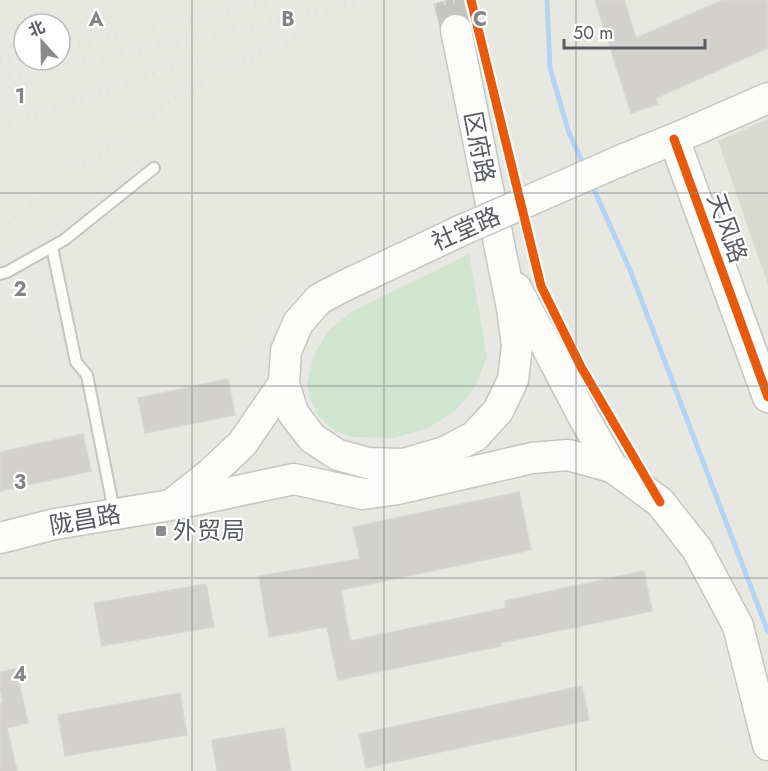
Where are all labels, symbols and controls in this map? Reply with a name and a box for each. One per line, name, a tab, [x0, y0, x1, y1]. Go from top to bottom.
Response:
text: A	[88, 5, 104, 34]
text: B	[281, 5, 295, 34]
text: C	[473, 5, 487, 34]
north arrow	[12, 12, 72, 72]
scale bar	[564, 12, 705, 50]
text: 北	[25, 15, 48, 42]
text: 50 m	[573, 20, 613, 46]
text: 1	[15, 82, 25, 111]
street label: 区府路	[455, 108, 504, 186]
street label: 天风路	[699, 188, 756, 268]
street label: 社堂路	[426, 198, 506, 259]
text: 2	[13, 275, 27, 304]
text: 3	[14, 468, 26, 497]
street label: 陇昌路	[46, 496, 123, 543]
place label: 外贸局	[173, 513, 245, 548]
marker: 外贸局	[154, 524, 168, 538]
text: 4	[13, 660, 27, 689]

